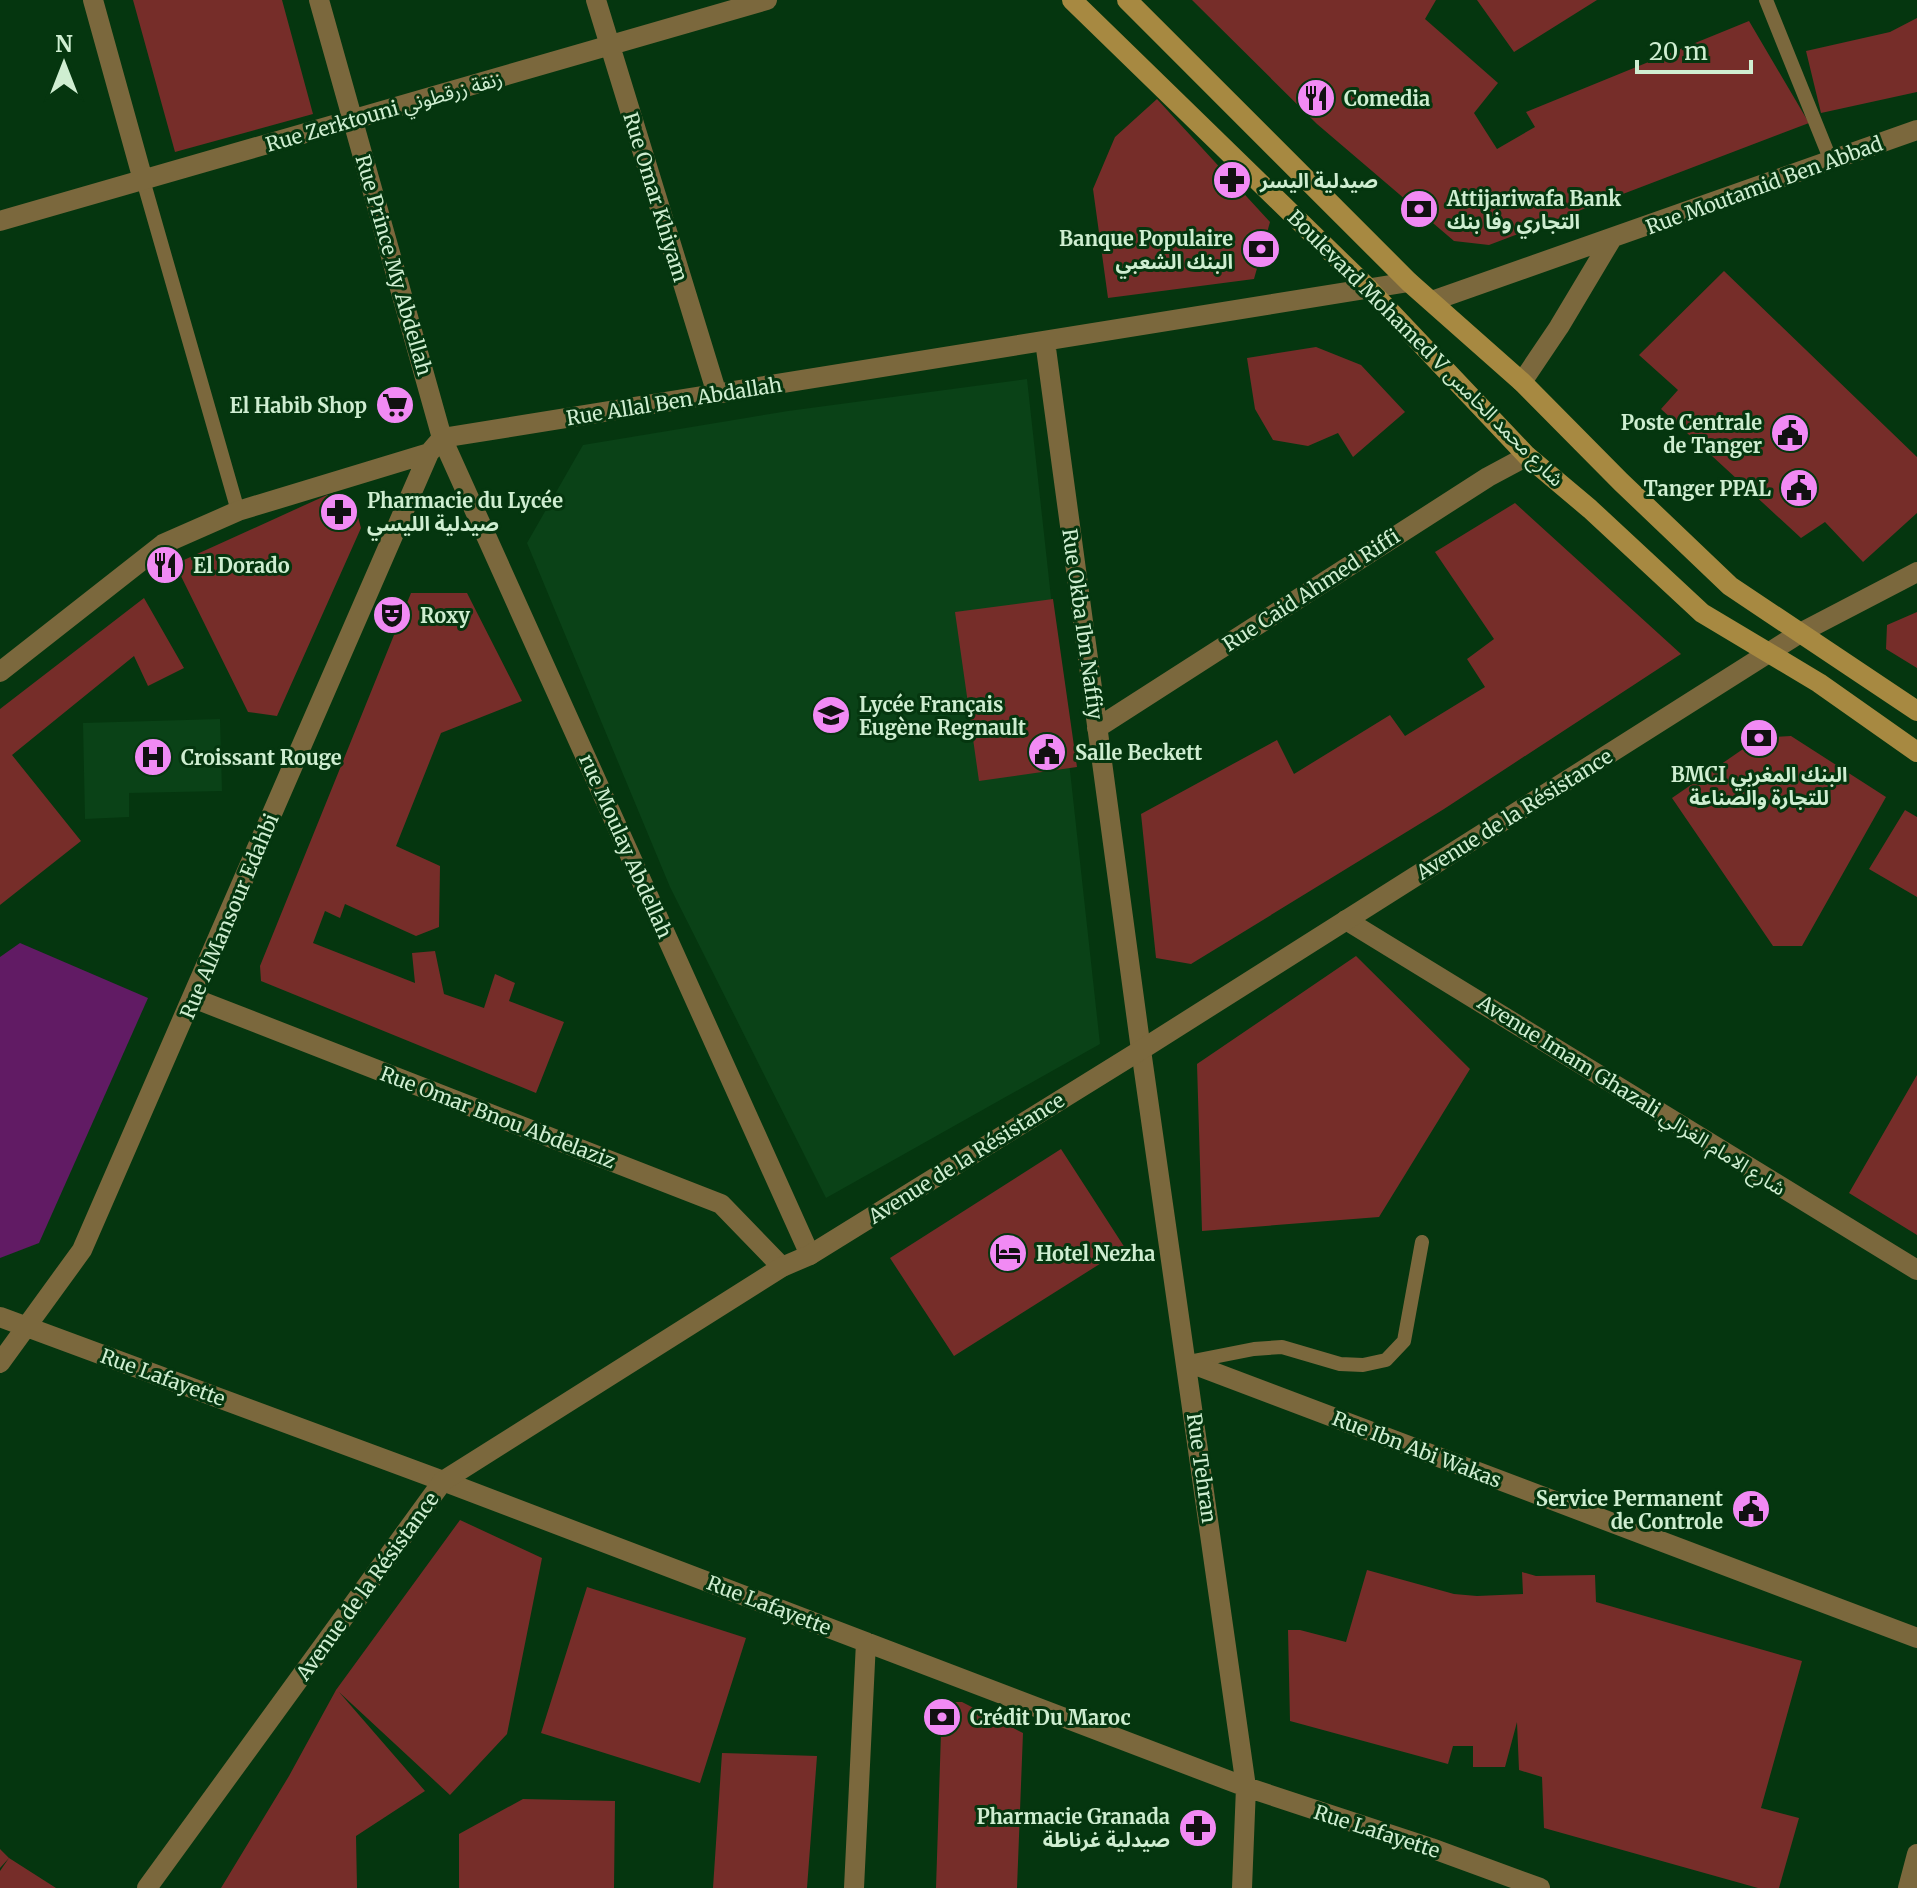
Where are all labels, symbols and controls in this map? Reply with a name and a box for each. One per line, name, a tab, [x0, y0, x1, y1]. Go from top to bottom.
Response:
north arrow	[24, 24, 104, 104]
scale bar	[1637, 24, 1751, 74]
text: N	[55, 30, 73, 58]
text: 20 m	[1649, 36, 1708, 67]
street label: Rue Zerktouni زنقة زرقطوني	[263, 65, 506, 160]
restaurant icon: Comedia	[1295, 77, 1337, 119]
place label: Comedia	[1344, 86, 1430, 111]
street label: Rue Omar Khiyam	[618, 109, 694, 285]
street label: Rue Moutamid Ben Abbad	[1642, 131, 1886, 239]
street label: Rue Prince My Abdellah	[350, 152, 438, 378]
pharmacy icon: صيدلية اليسر	[1211, 159, 1253, 201]
place label: صيدلية اليسر	[1259, 168, 1378, 193]
place label: Attijariwafa Bank التجاري وفا بنك	[1446, 186, 1621, 238]
bank icon: Attijariwafa Bank التجاري وفا بنك	[1398, 188, 1440, 230]
street label: Boulevard Mohamed V شارع محمد الخامس	[1280, 205, 1569, 494]
place label: Banque Populaire البنك الشعبي	[1059, 226, 1233, 278]
bank icon: Banque Populaire البنك الشعبي	[1240, 228, 1282, 270]
street label: Rue Allal Ben Abdallah	[564, 372, 784, 430]
supermarket icon: El Habib Shop	[374, 384, 416, 426]
place label: El Habib Shop	[229, 393, 367, 418]
place label: Poste Centrale de Tanger	[1621, 410, 1762, 458]
public building icon: Poste Centrale de Tanger	[1769, 412, 1811, 454]
public building icon: Tanger PPAL	[1778, 467, 1820, 509]
place label: Tanger PPAL	[1644, 476, 1771, 501]
place label: Pharmacie du Lycée صيدلية الليسي	[367, 488, 563, 540]
pharmacy icon: Pharmacie du Lycée صيدلية الليسي	[318, 491, 360, 533]
street label: Rue Caid Ahmed Riffi	[1218, 523, 1404, 657]
street label: Rue Okba Ibn Naffiy	[1057, 527, 1109, 721]
restaurant icon: El Dorado	[144, 544, 186, 586]
place label: El Dorado	[193, 553, 290, 578]
theatre icon: Roxy	[371, 594, 413, 636]
place label: Roxy	[420, 603, 470, 628]
place label: Lycée Français Eugène Regnault	[859, 692, 1026, 740]
school or university icon: Lycée Français Eugène Regnault	[810, 694, 852, 736]
bank icon: BMCI البنك المغربي للتجارة والصناعة	[1738, 717, 1780, 759]
public building icon: Salle Beckett	[1026, 731, 1068, 773]
hospital icon: Croissant Rouge	[132, 736, 174, 778]
place label: Salle Beckett	[1075, 740, 1202, 765]
street label: Avenue de la Résistance	[1410, 743, 1617, 885]
place label: Croissant Rouge	[181, 745, 342, 770]
street label: rue Moulay Abdellah	[574, 750, 678, 942]
place label: BMCI البنك المغربي للتجارة والصناعة	[1671, 762, 1847, 810]
street label: Rue AlMansour Edahbi	[174, 810, 284, 1022]
street label: Avenue Imam Ghazali شارع الامام الغزالي	[1471, 989, 1791, 1204]
street label: Rue Omar Bnou Abdelaziz	[377, 1061, 619, 1173]
street label: Avenue de la Résistance	[862, 1087, 1069, 1229]
hotel icon: Hotel Nezha	[987, 1232, 1029, 1274]
place label: Hotel Nezha	[1036, 1241, 1156, 1266]
street label: Rue Lafayette	[97, 1343, 229, 1411]
street label: Rue Ibn Abi Wakas	[1329, 1405, 1505, 1493]
street label: Rue Tehran	[1182, 1411, 1222, 1525]
place label: Service Permanent de Controle	[1536, 1486, 1723, 1534]
street label: Avenue de la Résistance	[290, 1487, 444, 1686]
public building icon: Service Permanent de Controle	[1730, 1488, 1772, 1530]
street label: Rue Lafayette	[703, 1570, 835, 1640]
bank icon: Crédit Du Maroc	[921, 1696, 963, 1738]
place label: Crédit Du Maroc	[970, 1705, 1131, 1730]
street label: Rue Lafayette	[1311, 1799, 1443, 1863]
place label: Pharmacie Granada صيدلية غرناطة	[976, 1804, 1170, 1852]
pharmacy icon: Pharmacie Granada صيدلية غرناطة	[1177, 1807, 1219, 1849]

